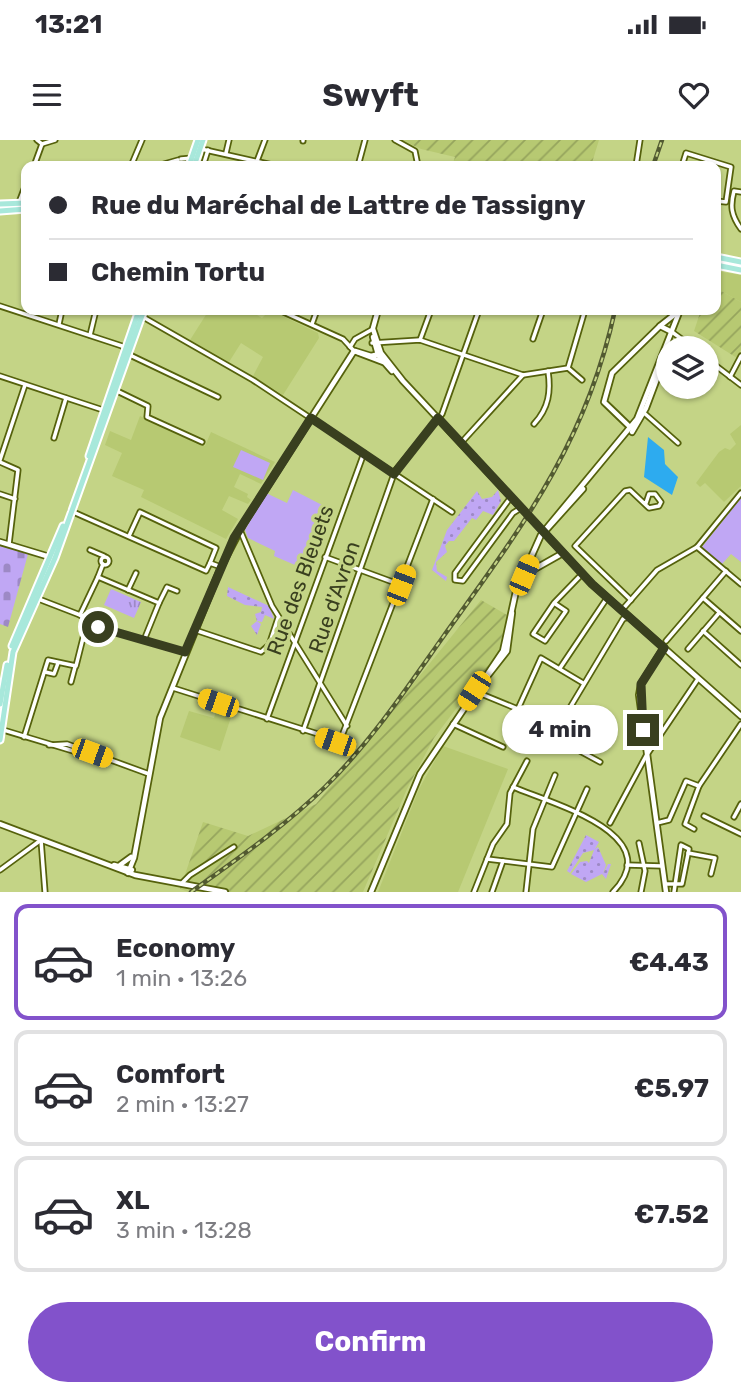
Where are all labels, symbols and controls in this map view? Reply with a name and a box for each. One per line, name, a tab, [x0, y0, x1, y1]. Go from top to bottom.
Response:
text: 13:21	[35, 9, 102, 40]
icon: menu	[28, 76, 66, 114]
text: Swyft	[322, 76, 419, 114]
icon: heart	[675, 76, 713, 114]
text: Rue du Maréchal de Lattre de Tassigny	[91, 190, 586, 221]
text: Chemin Tortu	[91, 257, 265, 288]
map controls	[656, 336, 719, 399]
button: layers	[656, 336, 719, 399]
street label: Rue des Bleuets	[261, 502, 339, 658]
street label: Rue d'Avron	[303, 538, 365, 656]
car	[507, 552, 542, 598]
car	[384, 562, 419, 608]
route start	[82, 611, 114, 643]
car	[454, 668, 495, 714]
car	[195, 686, 242, 720]
callout: 4 min	[503, 706, 618, 754]
route end	[627, 714, 659, 746]
text: 4 min	[528, 715, 592, 743]
car	[312, 725, 359, 759]
car	[69, 736, 116, 770]
icon: car	[32, 931, 95, 994]
text: Economy	[116, 933, 235, 964]
text: €4.43	[629, 947, 709, 978]
text: 1 min · 13:26	[116, 964, 247, 992]
icon: car	[32, 1057, 95, 1120]
text: Comfort	[116, 1059, 225, 1090]
text: €5.97	[634, 1073, 709, 1104]
text: 2 min · 13:27	[116, 1090, 249, 1118]
icon: car	[32, 1183, 95, 1246]
text: XL	[116, 1185, 149, 1216]
text: €7.52	[634, 1199, 709, 1230]
text: 3 min · 13:28	[116, 1216, 252, 1244]
button: Confirm	[28, 1302, 713, 1382]

